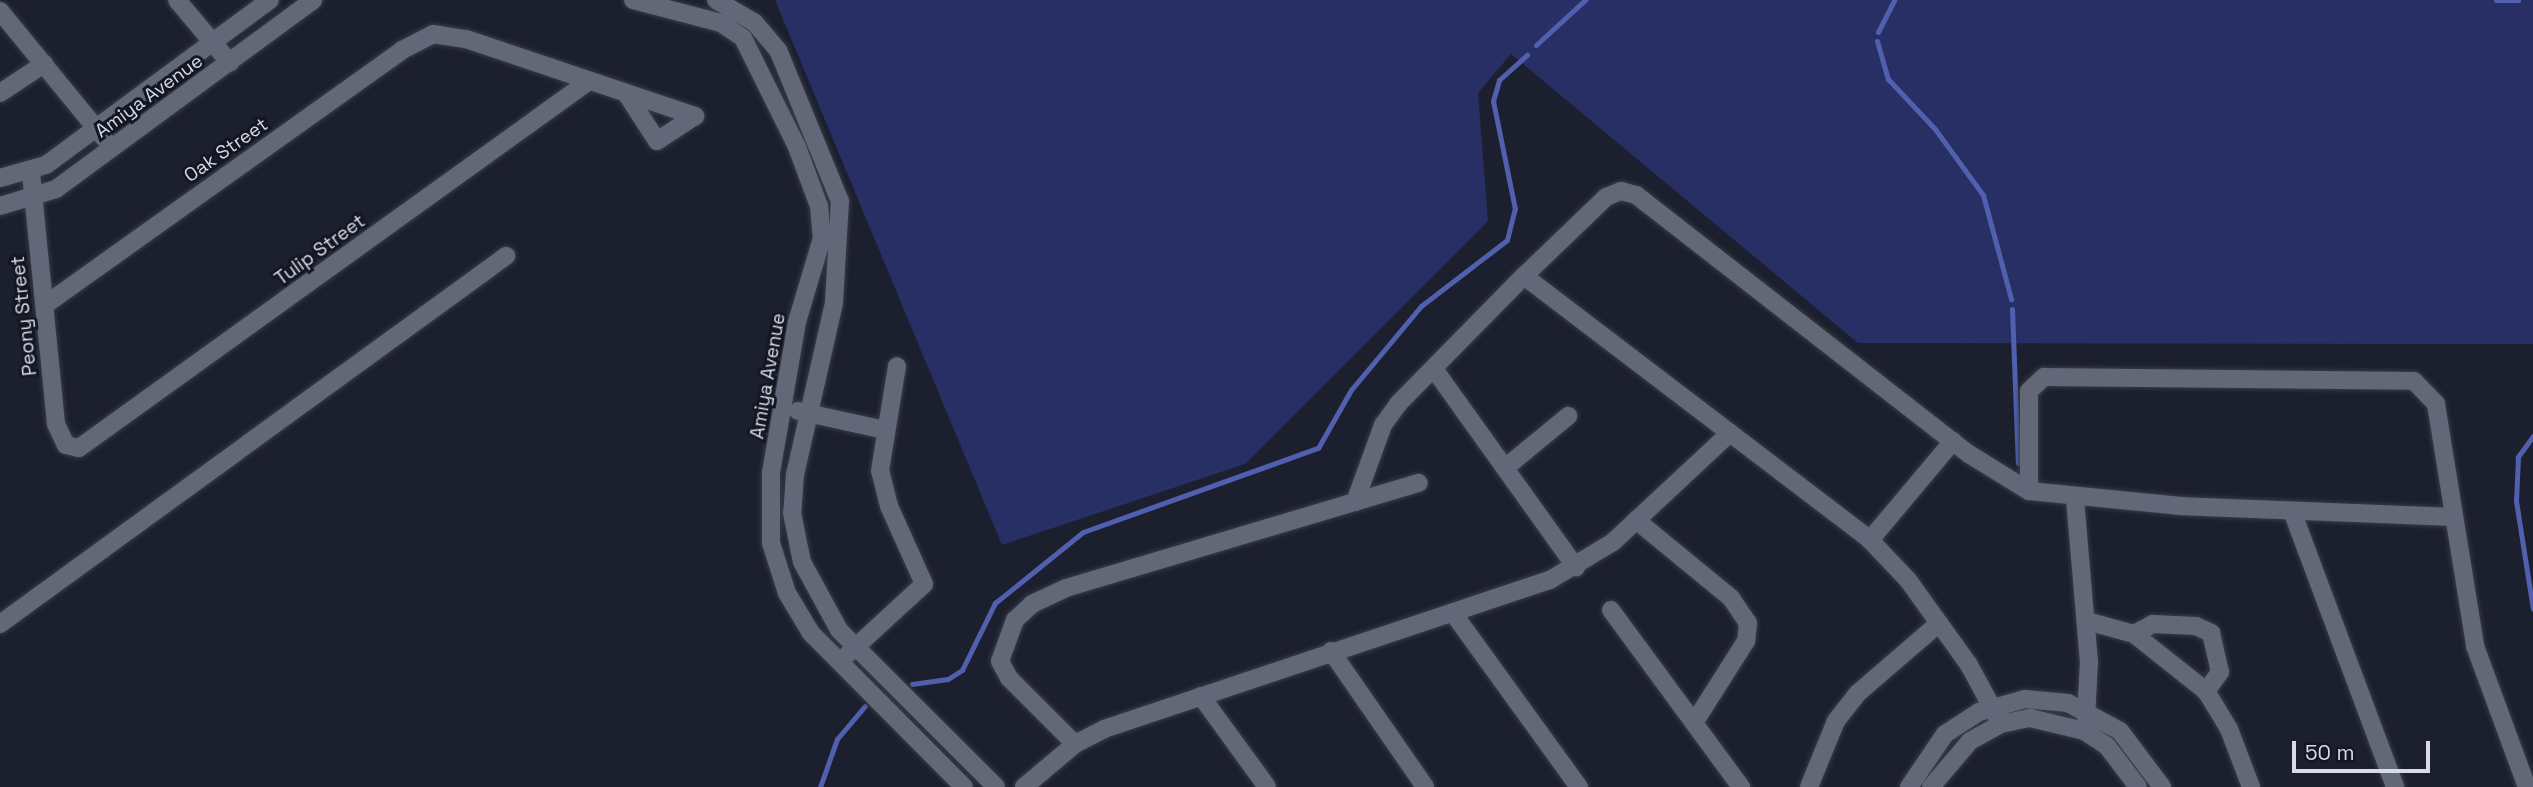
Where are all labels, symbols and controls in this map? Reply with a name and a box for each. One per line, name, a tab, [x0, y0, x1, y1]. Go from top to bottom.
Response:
street label: Amiya Avenue	[91, 49, 207, 143]
street label: Oak Street	[180, 113, 272, 187]
street label: Tulip Street	[270, 210, 370, 290]
street label: Peony Street	[6, 255, 42, 377]
street label: Amiya Avenue	[746, 311, 790, 441]
scale bar	[2295, 728, 2433, 772]
text: 50 m	[2305, 739, 2355, 766]

